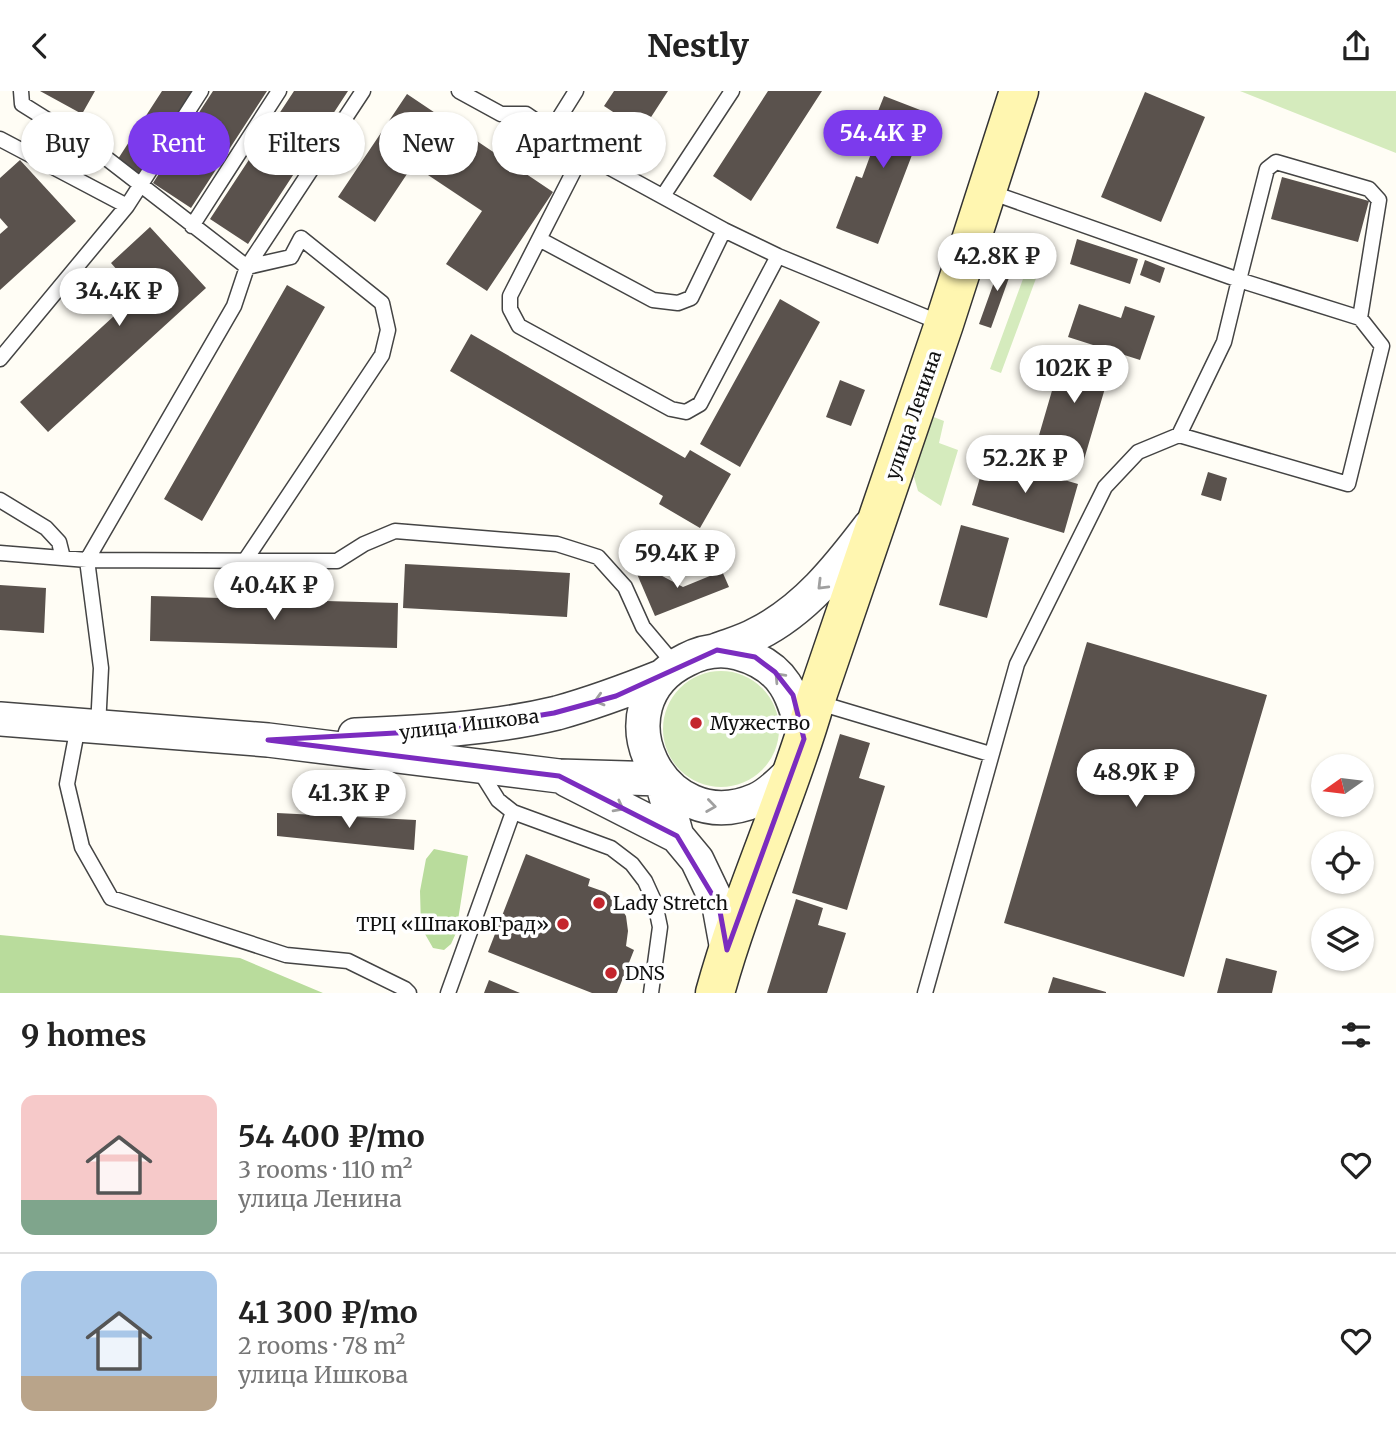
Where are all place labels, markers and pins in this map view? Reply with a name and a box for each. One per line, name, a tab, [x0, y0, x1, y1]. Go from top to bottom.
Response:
pin: 54.4K ₽	[818, 111, 948, 170]
pin: 42.8K ₽	[932, 233, 1062, 293]
pin: 34.4K ₽	[54, 268, 184, 328]
pin: 102K ₽	[1017, 345, 1131, 405]
pin: 52.2K ₽	[960, 435, 1090, 495]
pin: 59.4K ₽	[612, 531, 742, 590]
pin: 40.4K ₽	[209, 563, 339, 622]
place label: Мужество	[710, 711, 810, 735]
marker: Мужество	[688, 715, 704, 731]
pin: 48.9K ₽	[1071, 749, 1201, 809]
pin: 41.3K ₽	[284, 771, 414, 830]
place label: Lady Stretch	[613, 891, 729, 915]
marker: Lady Stretch	[591, 895, 607, 911]
place label: ТРЦ «ШпаковГрад»	[356, 912, 549, 936]
marker: ТРЦ «ШпаковГрад»	[555, 916, 571, 932]
place label: DNS	[625, 961, 665, 985]
marker: DNS	[603, 965, 619, 981]

